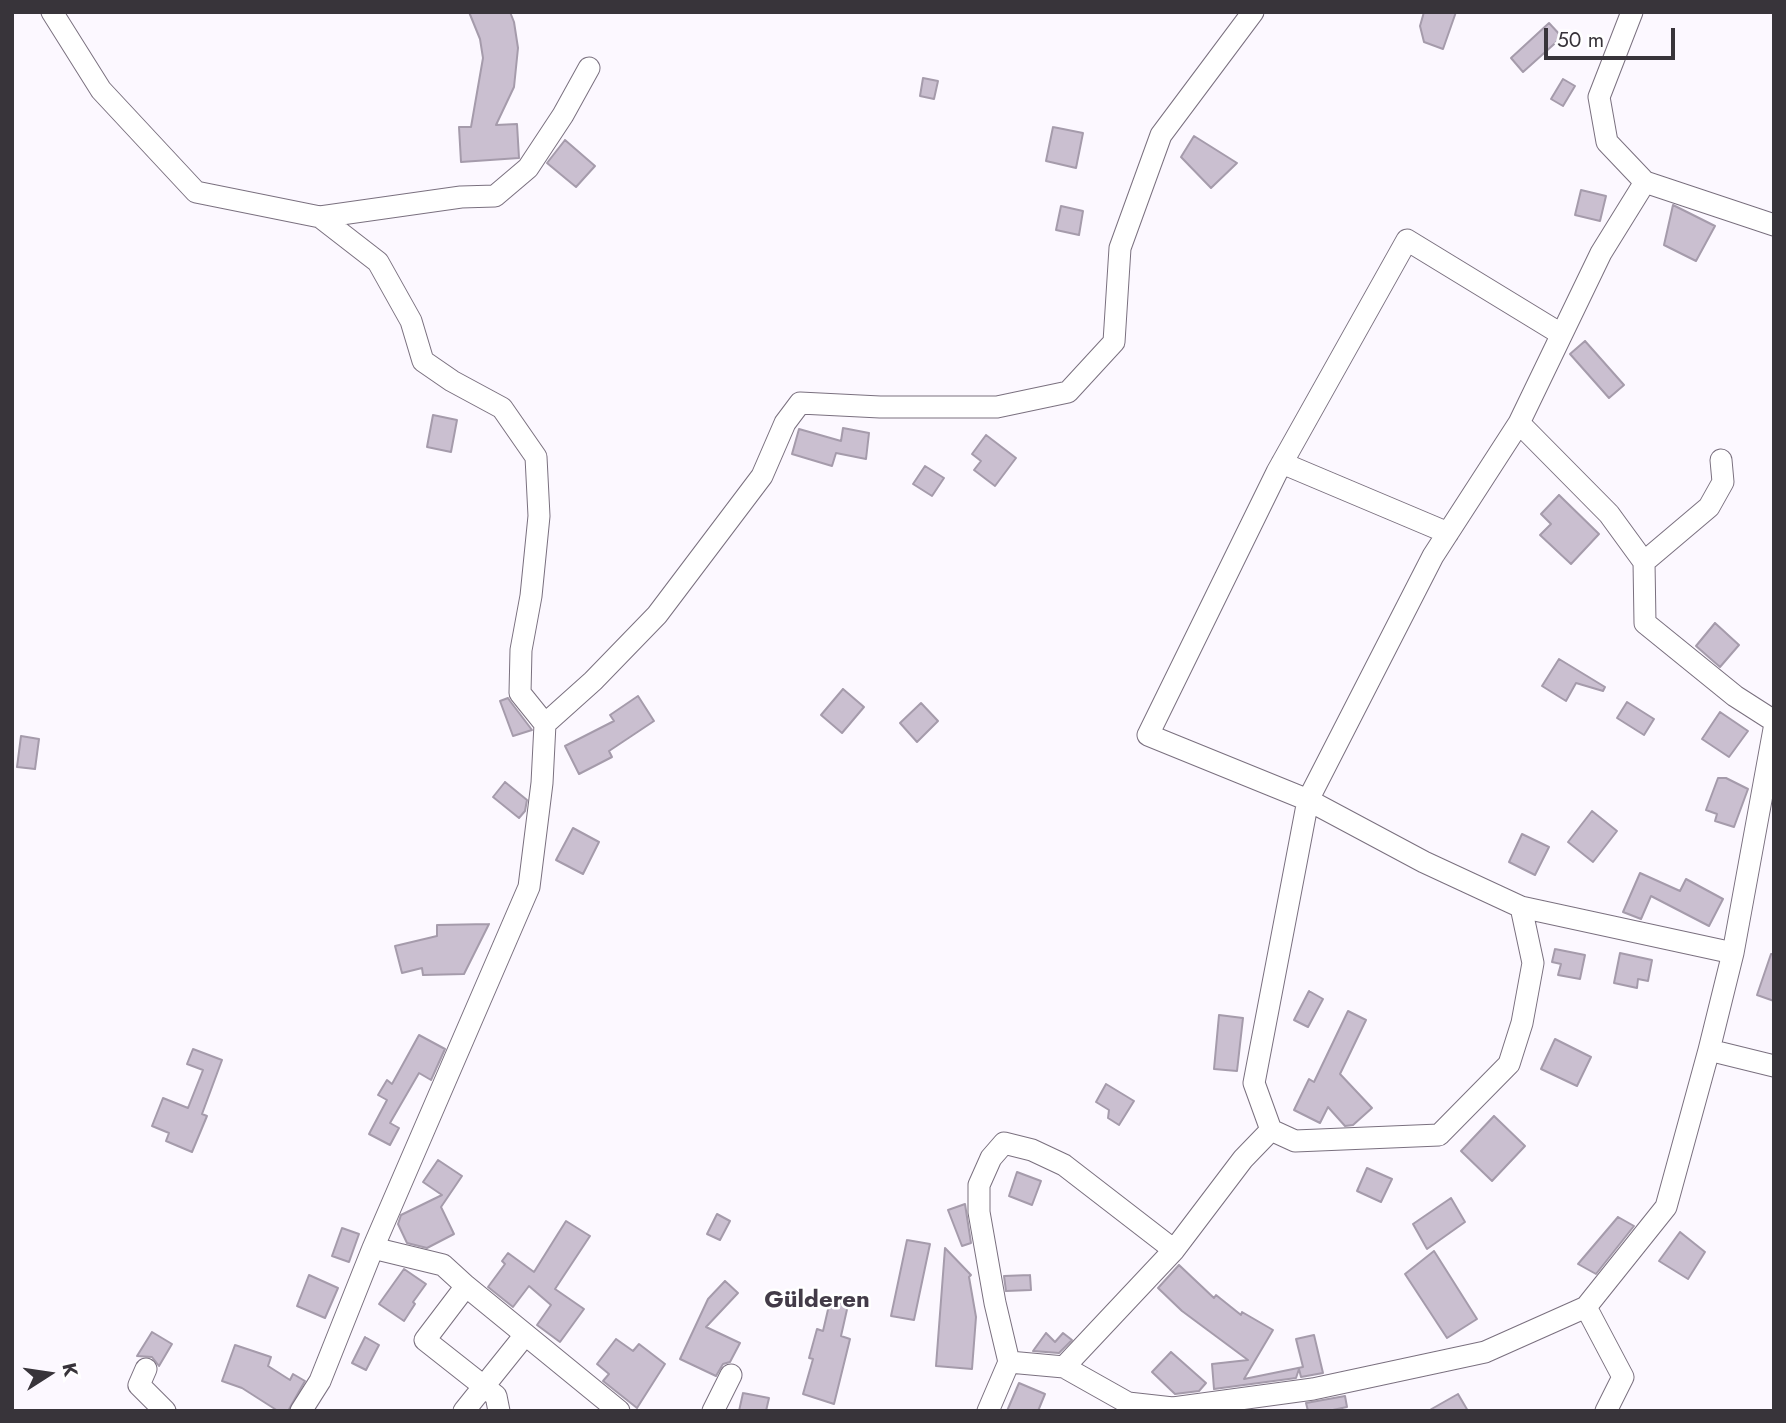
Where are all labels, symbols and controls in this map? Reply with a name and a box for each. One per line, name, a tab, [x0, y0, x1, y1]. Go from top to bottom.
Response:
scale bar	[1548, 14, 1679, 58]
text: 50 m	[1557, 25, 1604, 55]
district label: Gülderen	[764, 1287, 870, 1315]
north arrow	[14, 1339, 84, 1409]
text: K	[55, 1360, 85, 1379]

